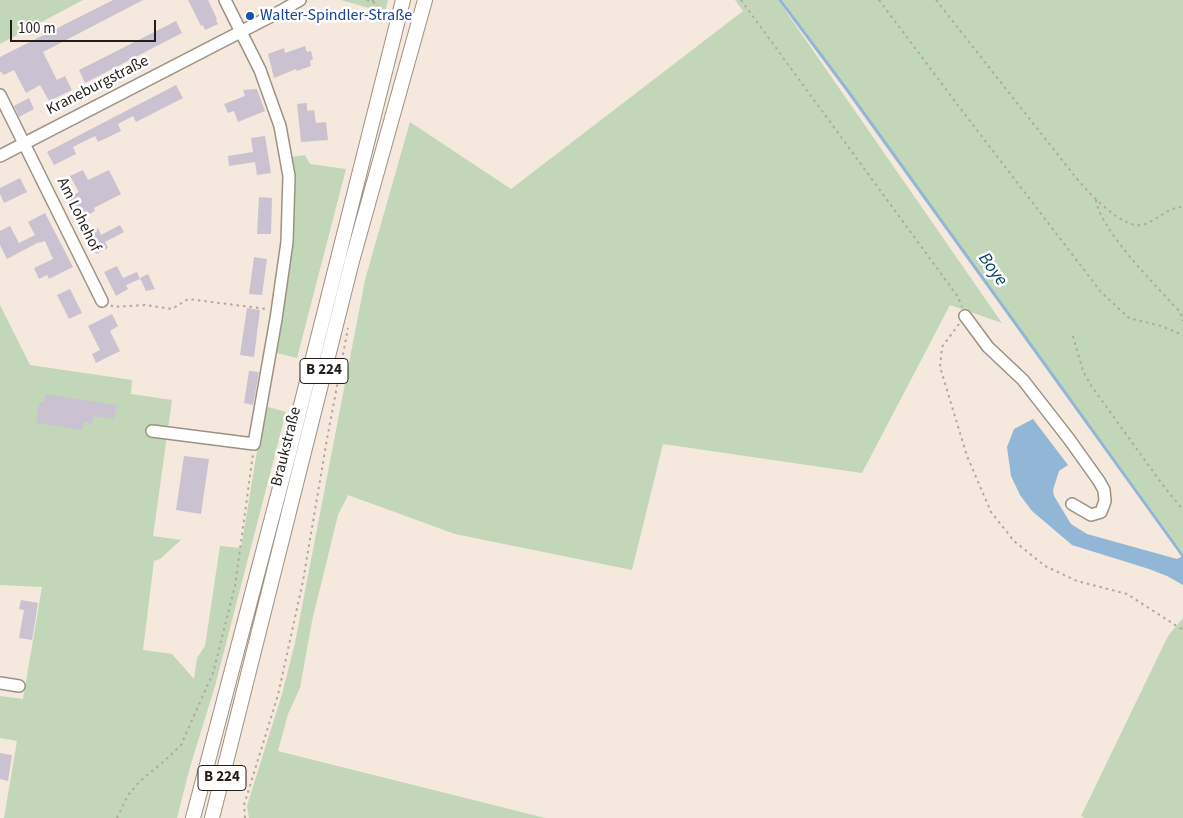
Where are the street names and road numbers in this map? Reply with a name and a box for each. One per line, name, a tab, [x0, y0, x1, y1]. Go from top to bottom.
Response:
street label: Kraneburgstraße	[44, 52, 152, 120]
street label: Am Lohehof	[52, 175, 104, 255]
road number: B 224	[300, 358, 348, 384]
street label: Braukstraße	[268, 405, 306, 489]
road number: B 224	[198, 766, 246, 790]

